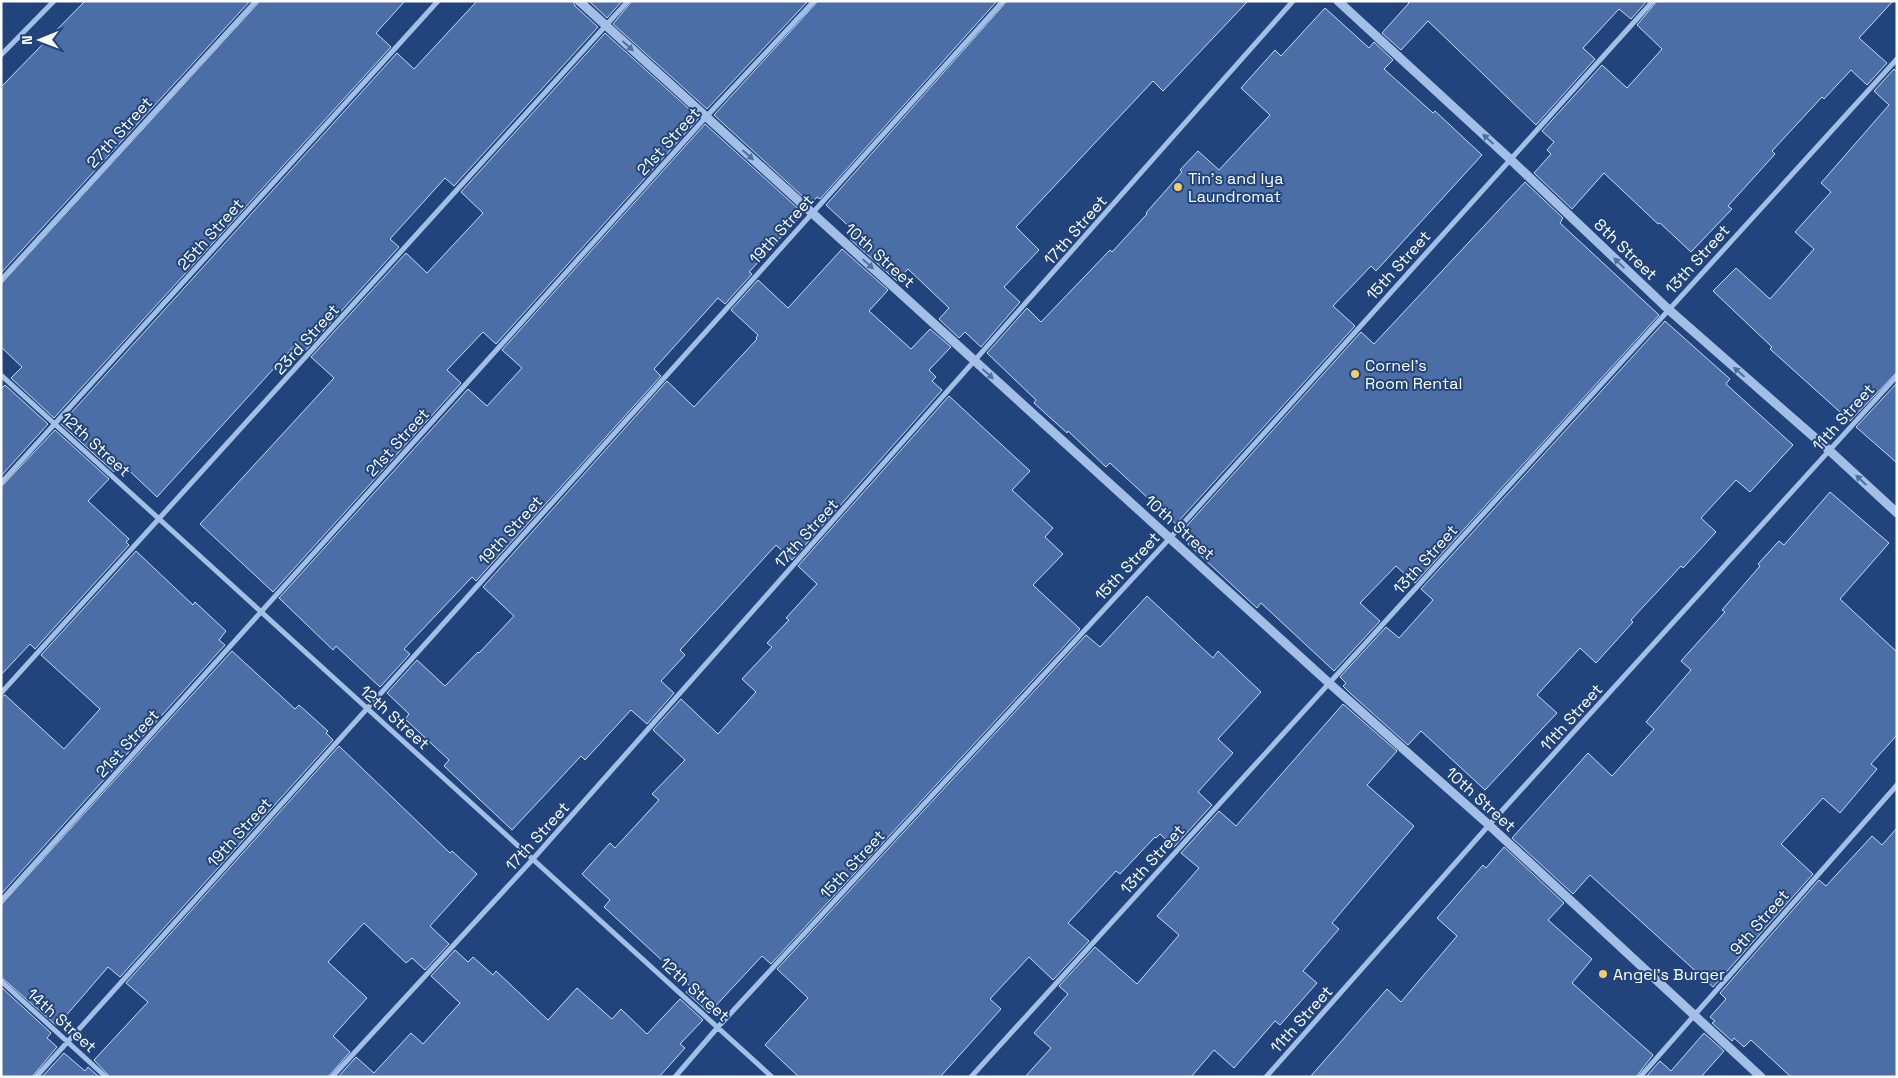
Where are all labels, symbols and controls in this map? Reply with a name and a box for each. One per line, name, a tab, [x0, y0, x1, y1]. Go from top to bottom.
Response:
north arrow	[15, 15, 65, 65]
text: N	[18, 35, 36, 45]
one-way arrow	[621, 40, 633, 52]
street label: 27th Street	[82, 92, 157, 172]
street label: 21st Street	[632, 103, 705, 180]
one-way arrow	[1483, 133, 1495, 145]
one-way arrow	[741, 149, 753, 161]
place label: Tin's and Iya Laundromat	[1188, 168, 1283, 207]
marker: Tin's and Iya Laundromat	[1172, 181, 1184, 193]
street label: 19th Street	[745, 190, 818, 269]
street label: 17th Street	[1039, 191, 1111, 270]
street label: 25th Street	[173, 194, 248, 275]
street label: 8th Street	[1590, 214, 1662, 285]
street label: 10th Street	[840, 218, 919, 292]
street label: 13th Street	[1661, 220, 1734, 299]
street label: 15th Street	[1362, 226, 1435, 304]
one-way arrow	[1613, 257, 1625, 269]
one-way arrow	[862, 258, 874, 270]
street label: 23rd Street	[269, 299, 344, 379]
place label: Cornel's Room Rental	[1365, 355, 1462, 394]
one-way arrow	[1734, 366, 1746, 378]
one-way arrow	[982, 368, 994, 380]
marker: Cornel's Room Rental	[1349, 368, 1361, 380]
street label: 11th Street	[1808, 379, 1879, 455]
street label: 21st Street	[361, 404, 434, 481]
street label: 12th Street	[56, 408, 135, 481]
one-way arrow	[1855, 474, 1867, 486]
street label: 10th Street	[1140, 490, 1219, 564]
street label: 19th Street	[474, 491, 547, 570]
street label: 17th Street	[770, 494, 843, 572]
street label: 13th Street	[1389, 520, 1462, 599]
street label: 15th Street	[1090, 528, 1165, 605]
street label: 11th Street	[1536, 679, 1607, 755]
street label: 12th Street	[355, 681, 434, 754]
street label: 21st Street	[91, 705, 164, 782]
street label: 10th Street	[1441, 762, 1520, 836]
street label: 19th Street	[203, 793, 276, 872]
street label: 17th Street	[501, 797, 574, 875]
street label: 13th Street	[1116, 820, 1189, 899]
street label: 15th Street	[815, 826, 890, 903]
street label: 9th Street	[1725, 885, 1794, 959]
street label: 12th Street	[655, 953, 734, 1026]
place label: Angel's Burger	[1613, 964, 1725, 985]
marker: Angel's Burger	[1597, 968, 1609, 980]
street label: 11th Street	[1266, 981, 1337, 1057]
street label: 14th Street	[22, 984, 101, 1057]

